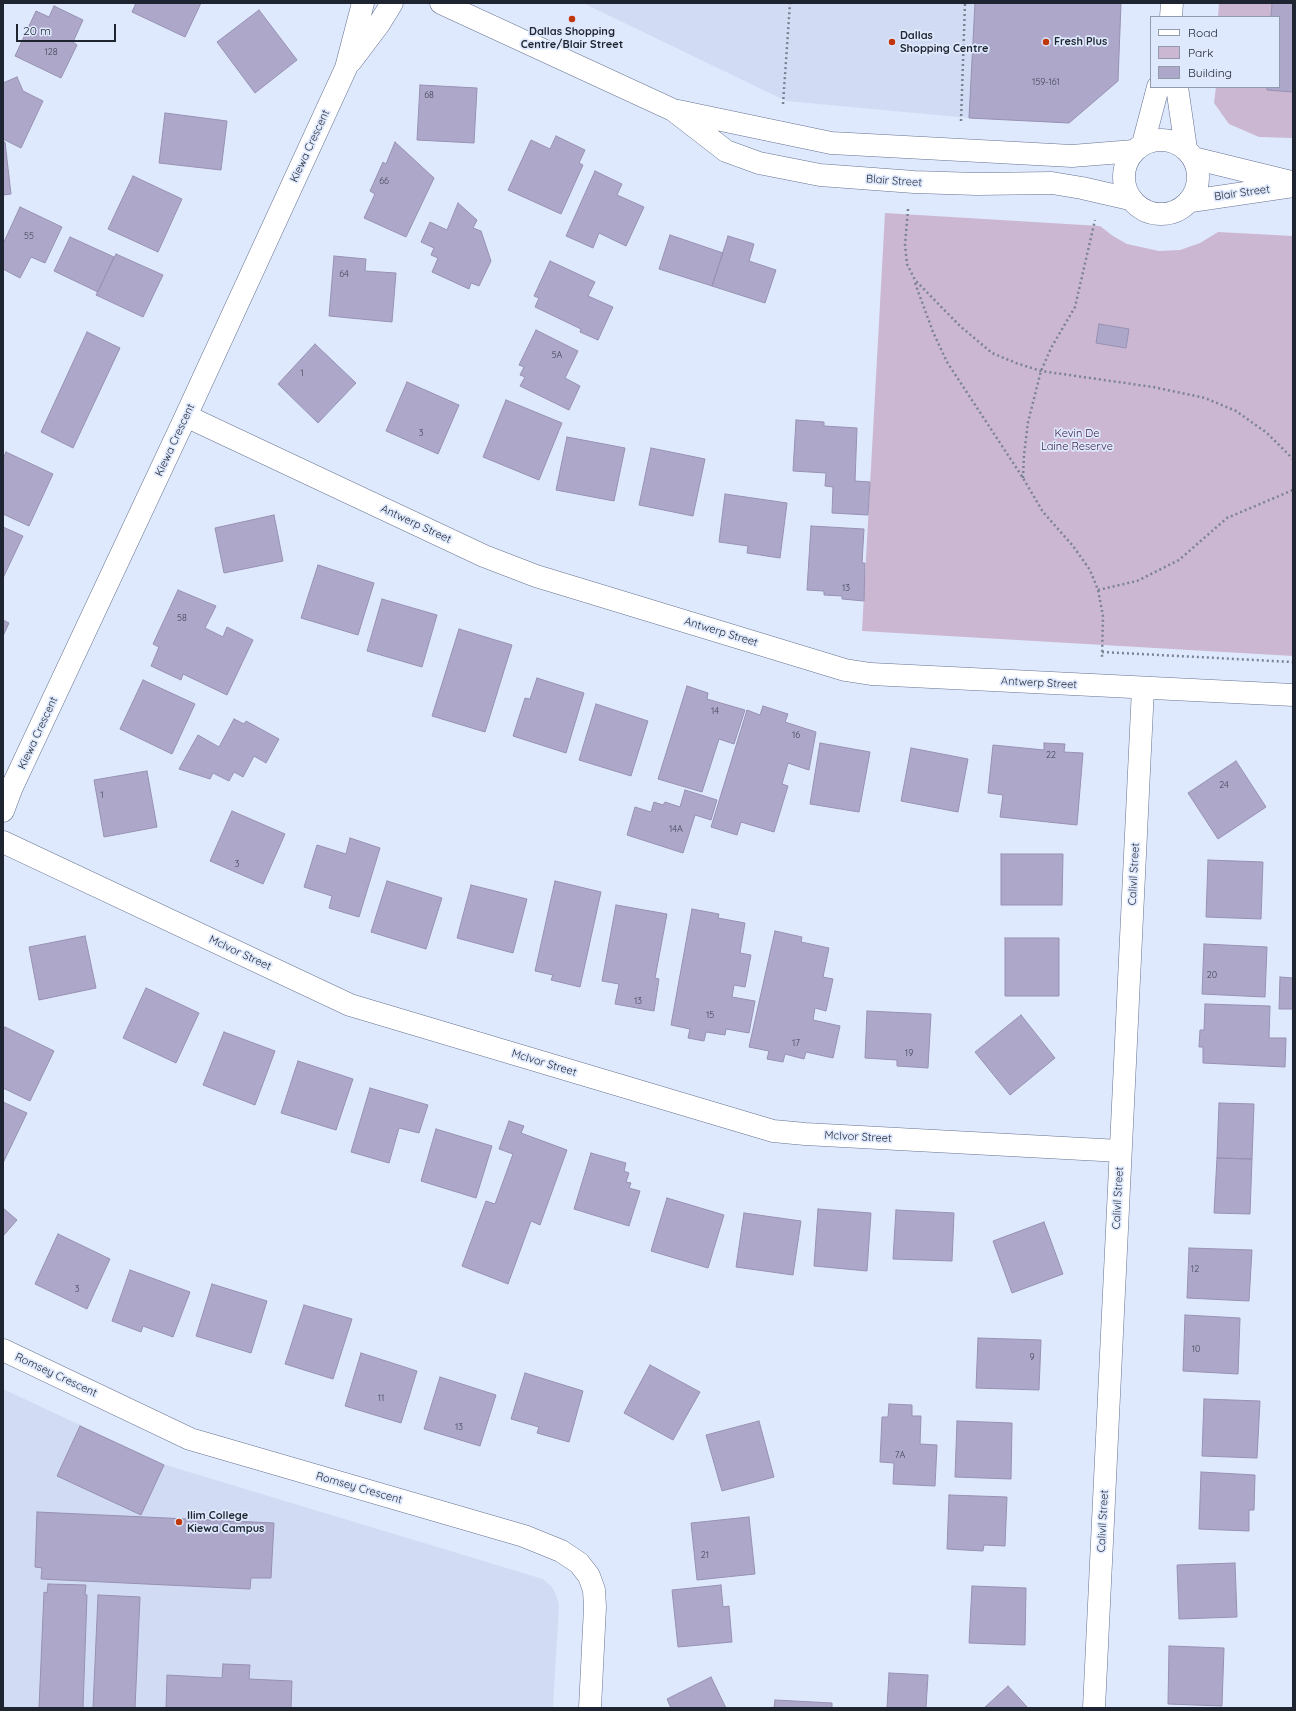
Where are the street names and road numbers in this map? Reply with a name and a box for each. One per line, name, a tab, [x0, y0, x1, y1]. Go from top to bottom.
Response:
street label: Kiewa Crescent	[287, 108, 333, 184]
street label: Blair Street	[866, 172, 922, 190]
street label: Blair Street	[1213, 183, 1271, 203]
street label: Kiewa Crescent	[152, 402, 198, 478]
street label: Antwerp Street	[379, 502, 453, 546]
street label: Antwerp Street	[683, 615, 759, 649]
street label: Antwerp Street	[1001, 674, 1077, 692]
street label: Kiewa Crescent	[15, 695, 61, 771]
street label: Calivil Street	[1126, 842, 1142, 906]
street label: McIvor Street	[207, 933, 273, 973]
street label: McIvor Street	[510, 1047, 578, 1079]
street label: McIvor Street	[824, 1129, 892, 1145]
street label: Calivil Street	[1110, 1166, 1126, 1230]
street label: Romsey Crescent	[13, 1350, 99, 1400]
street label: Romsey Crescent	[314, 1469, 404, 1507]
street label: Calivil Street	[1095, 1489, 1111, 1553]

